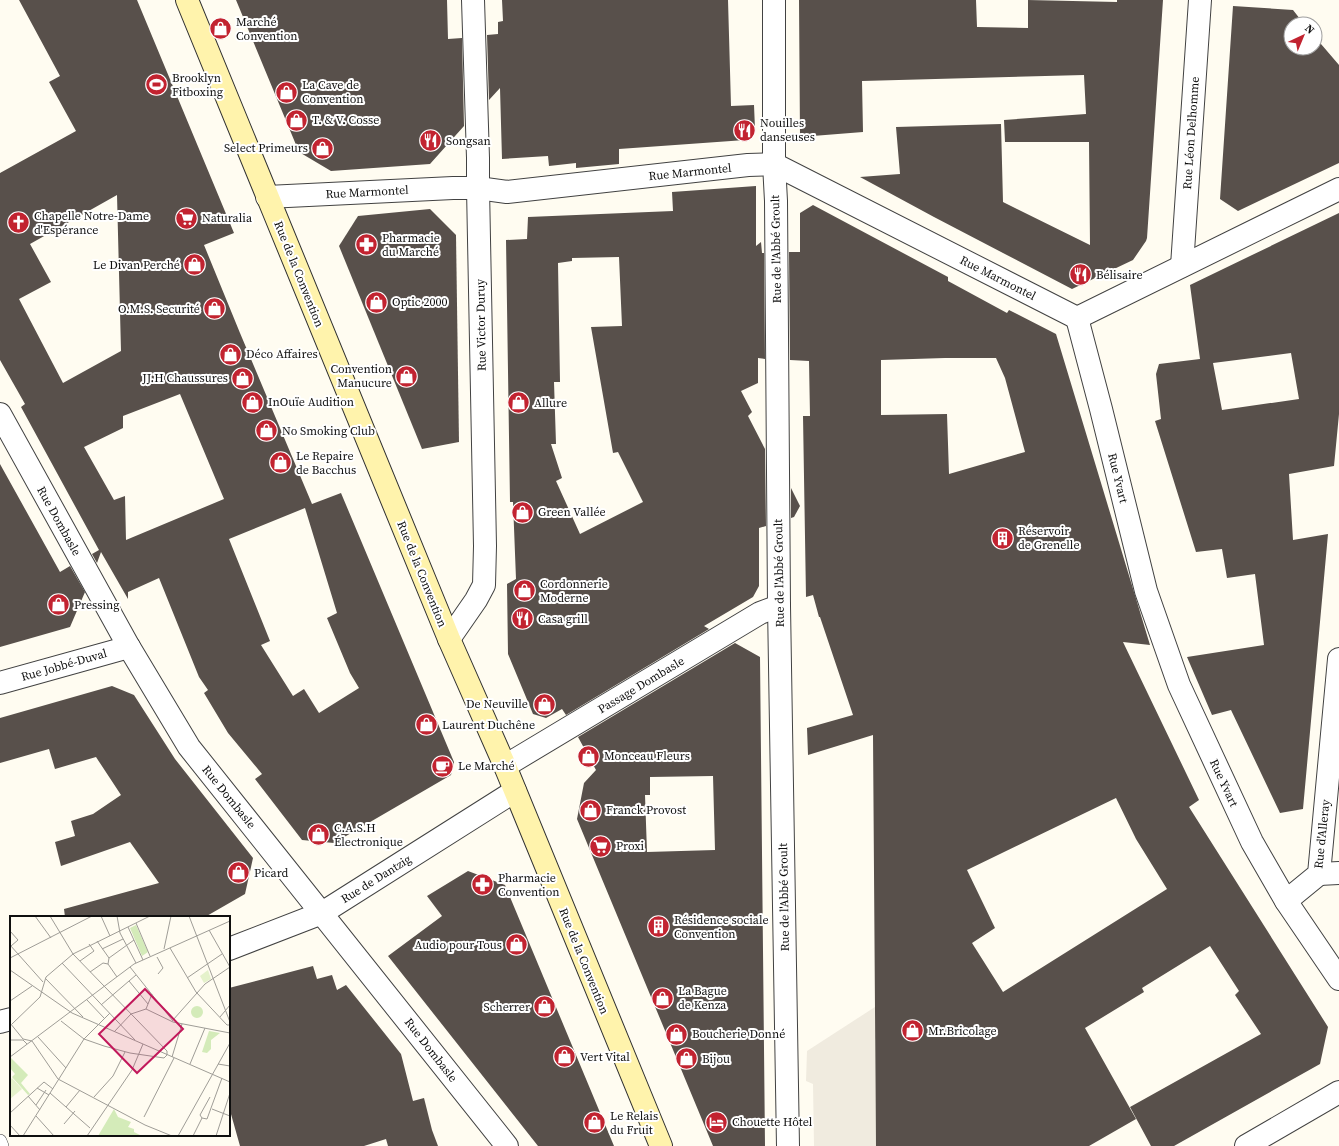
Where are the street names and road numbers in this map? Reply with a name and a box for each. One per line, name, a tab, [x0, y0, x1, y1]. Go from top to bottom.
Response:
street label: Rue Léon Delhomme	[1179, 76, 1203, 190]
street label: Rue Marmontel	[648, 160, 733, 184]
street label: Rue Marmontel	[325, 182, 409, 202]
street label: Rue de l'Abbé Groult	[767, 195, 785, 303]
street label: Rue de la Convention	[270, 219, 328, 329]
street label: Rue Marmontel	[957, 252, 1039, 304]
street label: Rue Victor Duruy	[472, 278, 490, 371]
street label: Rue Yvart	[1104, 451, 1132, 505]
street label: Rue Dombasle	[33, 483, 85, 559]
street label: Rue de la Convention	[393, 519, 451, 629]
street label: Rue de l'Abbé Groult	[770, 519, 788, 627]
street label: Rue Jobbé-Duval	[19, 645, 109, 685]
street label: Passage Dombasle	[595, 653, 687, 717]
street label: Rue Yvart	[1206, 757, 1242, 810]
street label: Rue Dombasle	[198, 762, 260, 832]
street label: Rue d'Alleray	[1310, 798, 1334, 869]
street label: Rue de l'Abbé Groult	[775, 843, 793, 951]
street label: Rue de Dantzig	[338, 851, 414, 907]
street label: Rue de la Convention	[555, 906, 613, 1016]
street label: Rue Dombasle	[401, 1015, 461, 1085]

